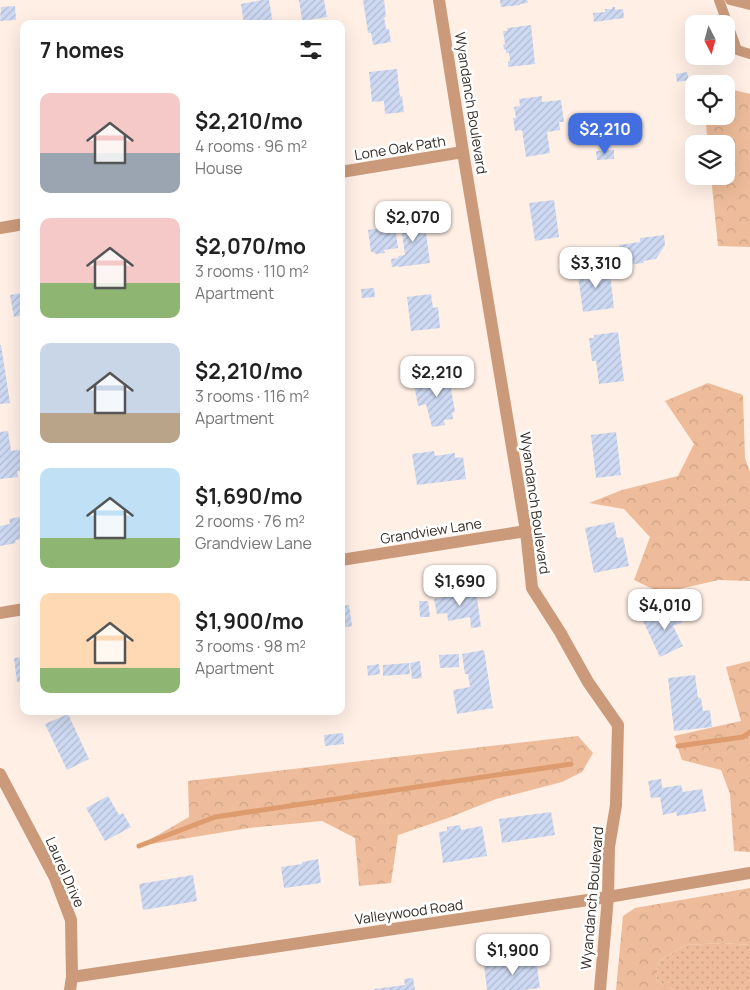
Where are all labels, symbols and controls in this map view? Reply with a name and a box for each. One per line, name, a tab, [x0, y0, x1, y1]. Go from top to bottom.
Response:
north arrow	[685, 15, 735, 65]
map controls	[685, 15, 735, 185]
street label: Wyandanch Boulevard	[451, 31, 492, 175]
text: 7 homes	[40, 36, 124, 64]
icon: filters	[297, 36, 325, 64]
button: locate	[685, 75, 735, 125]
text: $2,210/mo	[195, 107, 303, 135]
pin: $2,210	[564, 112, 646, 155]
icon: home	[80, 113, 140, 173]
text: $2,210	[579, 118, 631, 140]
street label: Lone Oak Path	[353, 131, 447, 164]
text: 4 rooms · 96 m²	[195, 135, 307, 157]
button: layers	[685, 135, 735, 185]
text: House	[195, 157, 243, 179]
pin: $2,070	[372, 200, 454, 243]
text: $2,070	[386, 206, 440, 228]
text: $2,070/mo	[195, 232, 306, 260]
icon: home	[80, 238, 140, 298]
pin: $3,310	[555, 246, 637, 289]
text: $3,310	[570, 252, 622, 274]
text: 3 rooms · 110 m²	[195, 260, 309, 282]
text: Apartment	[195, 282, 274, 304]
pin: $2,210	[396, 356, 478, 398]
text: $2,210/mo	[195, 357, 303, 385]
text: $2,210	[411, 361, 463, 383]
icon: home	[80, 363, 140, 423]
text: 3 rooms · 116 m²	[195, 385, 309, 407]
text: Apartment	[195, 407, 274, 429]
street label: Wyandanch Boulevard	[516, 431, 555, 575]
text: $1,690/mo	[195, 482, 302, 510]
icon: home	[80, 488, 140, 548]
text: 2 rooms · 76 m²	[195, 510, 305, 532]
street label: Grandview Lane	[379, 513, 483, 548]
text: Grandview Lane	[195, 532, 312, 554]
pin: $1,690	[419, 564, 501, 607]
text: $1,690	[434, 570, 486, 592]
pin: $4,010	[624, 588, 706, 631]
text: $4,010	[639, 594, 691, 616]
text: $1,900/mo	[195, 607, 304, 635]
icon: home	[80, 613, 140, 673]
text: 3 rooms · 98 m²	[195, 635, 306, 657]
text: Apartment	[195, 657, 274, 679]
street label: Wyandanch Boulevard	[576, 826, 607, 970]
street label: Laurel Drive	[41, 834, 89, 910]
street label: Valleywood Road	[354, 895, 464, 928]
pin: $1,900	[472, 934, 554, 976]
text: $1,900	[487, 939, 539, 961]

